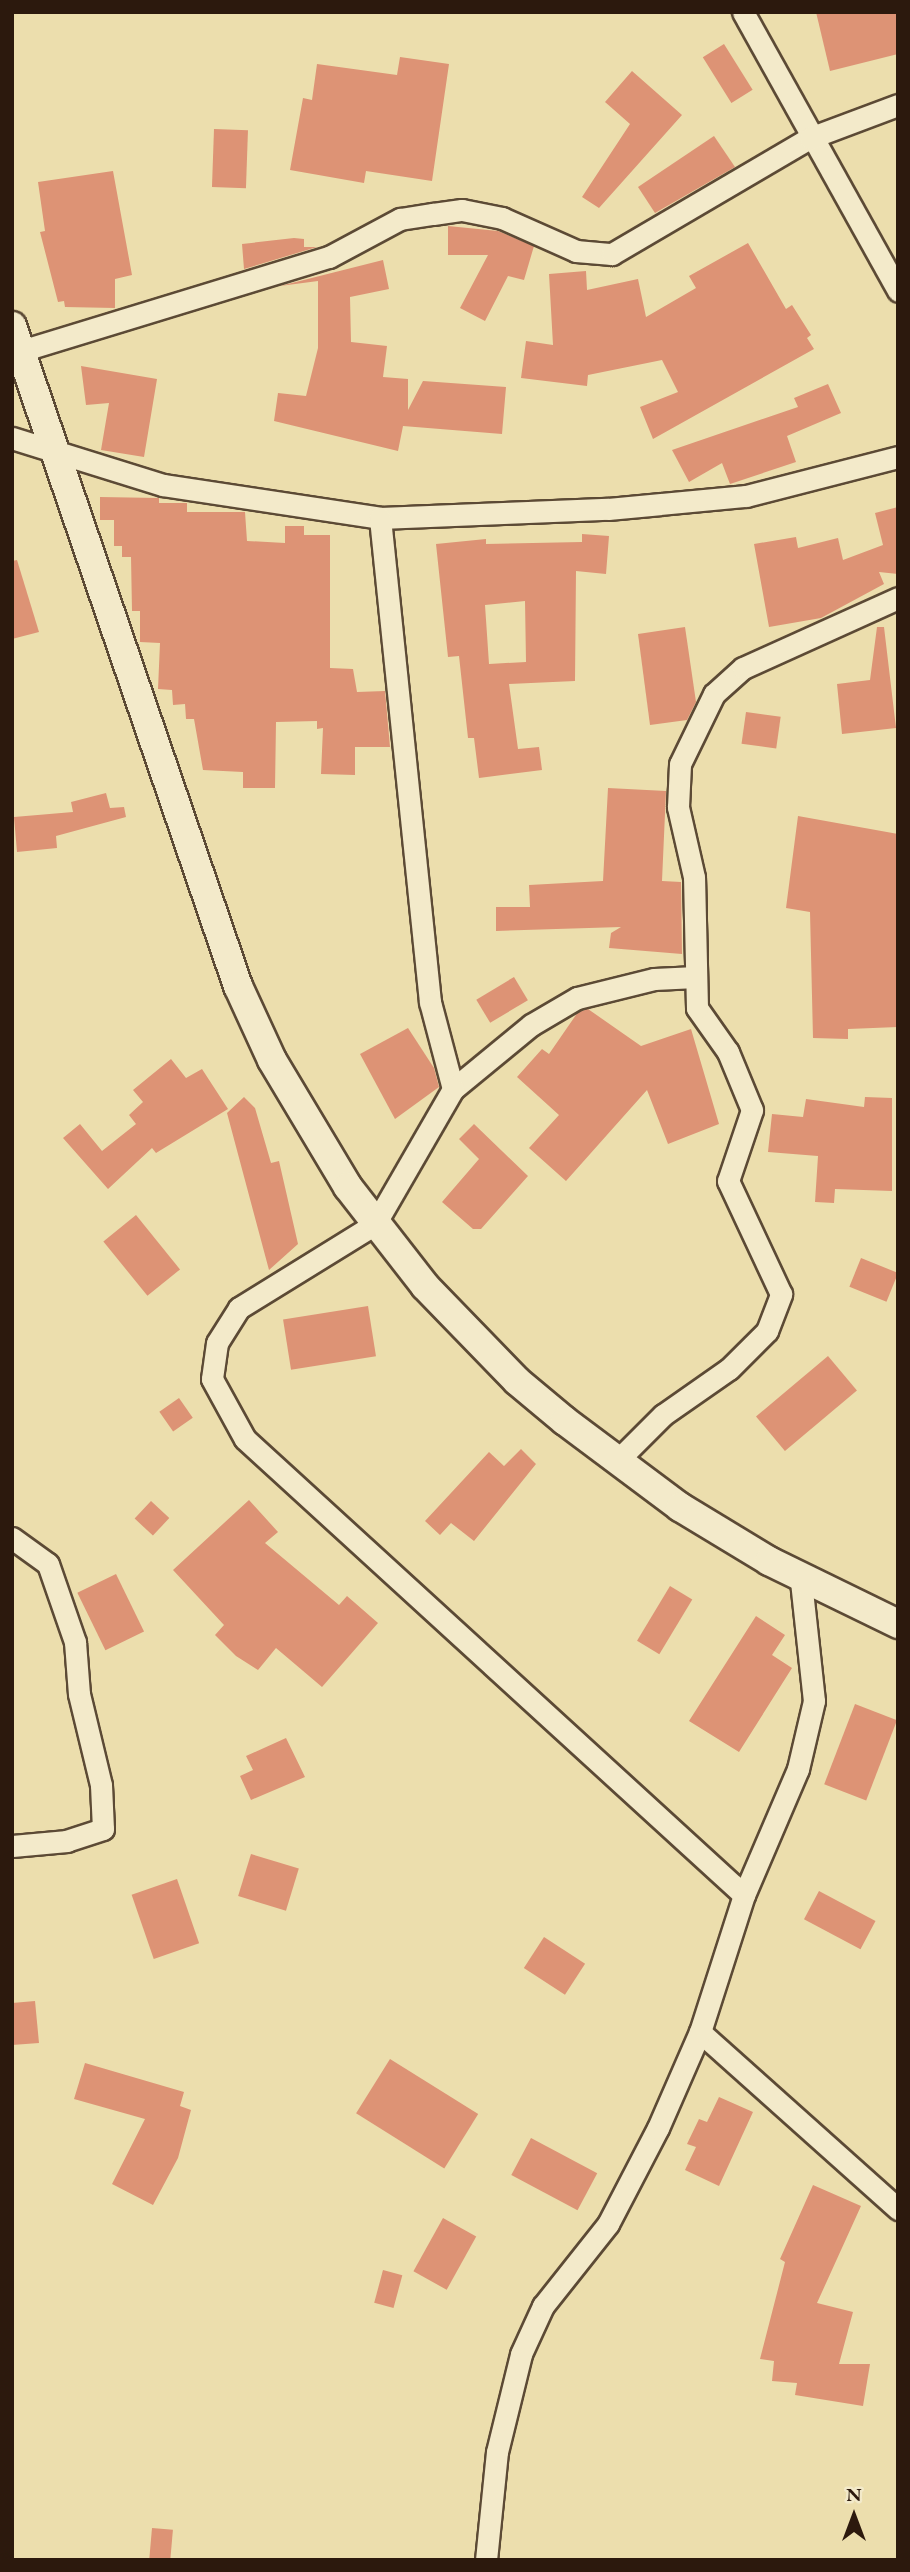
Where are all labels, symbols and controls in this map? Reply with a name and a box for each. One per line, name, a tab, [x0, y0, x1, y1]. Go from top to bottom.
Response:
north arrow	[819, 2481, 889, 2551]
text: N	[846, 2482, 862, 2507]

